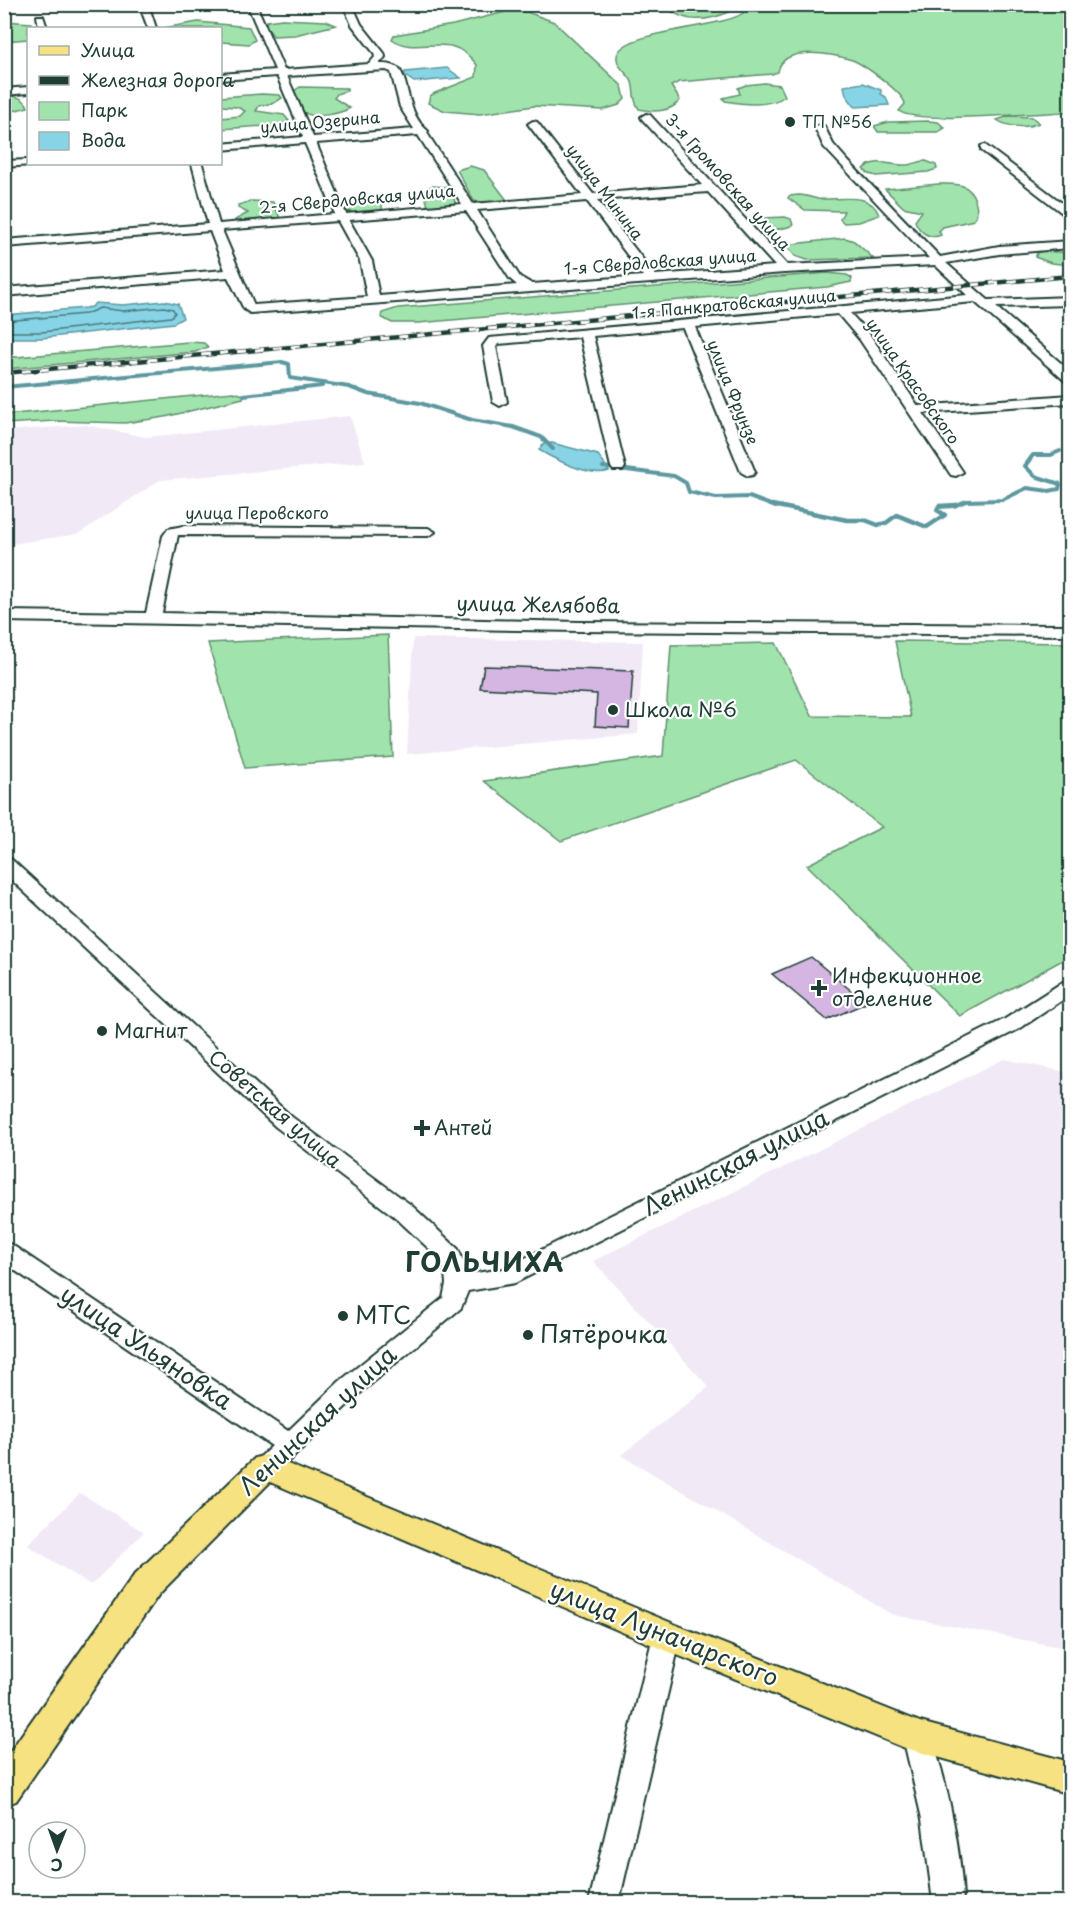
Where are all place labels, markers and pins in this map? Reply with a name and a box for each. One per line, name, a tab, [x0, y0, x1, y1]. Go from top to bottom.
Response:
place label: ТП №56	[802, 109, 872, 133]
marker: ТП №56	[783, 115, 797, 129]
place label: Школа №6	[625, 694, 737, 724]
marker: Школа №6	[606, 703, 620, 717]
place label: Инфекционное отделение	[832, 960, 982, 1013]
marker: Инфекционное отделение	[810, 979, 828, 997]
place label: Магнит	[114, 1015, 188, 1045]
marker: Магнит	[95, 1024, 109, 1038]
place label: Антей	[434, 1112, 493, 1142]
marker: Антей	[415, 1121, 429, 1135]
place label: МТС	[355, 1296, 411, 1332]
marker: МТС	[336, 1309, 350, 1323]
place label: Пятёрочка	[540, 1315, 667, 1351]
marker: Пятёрочка	[521, 1328, 535, 1342]

